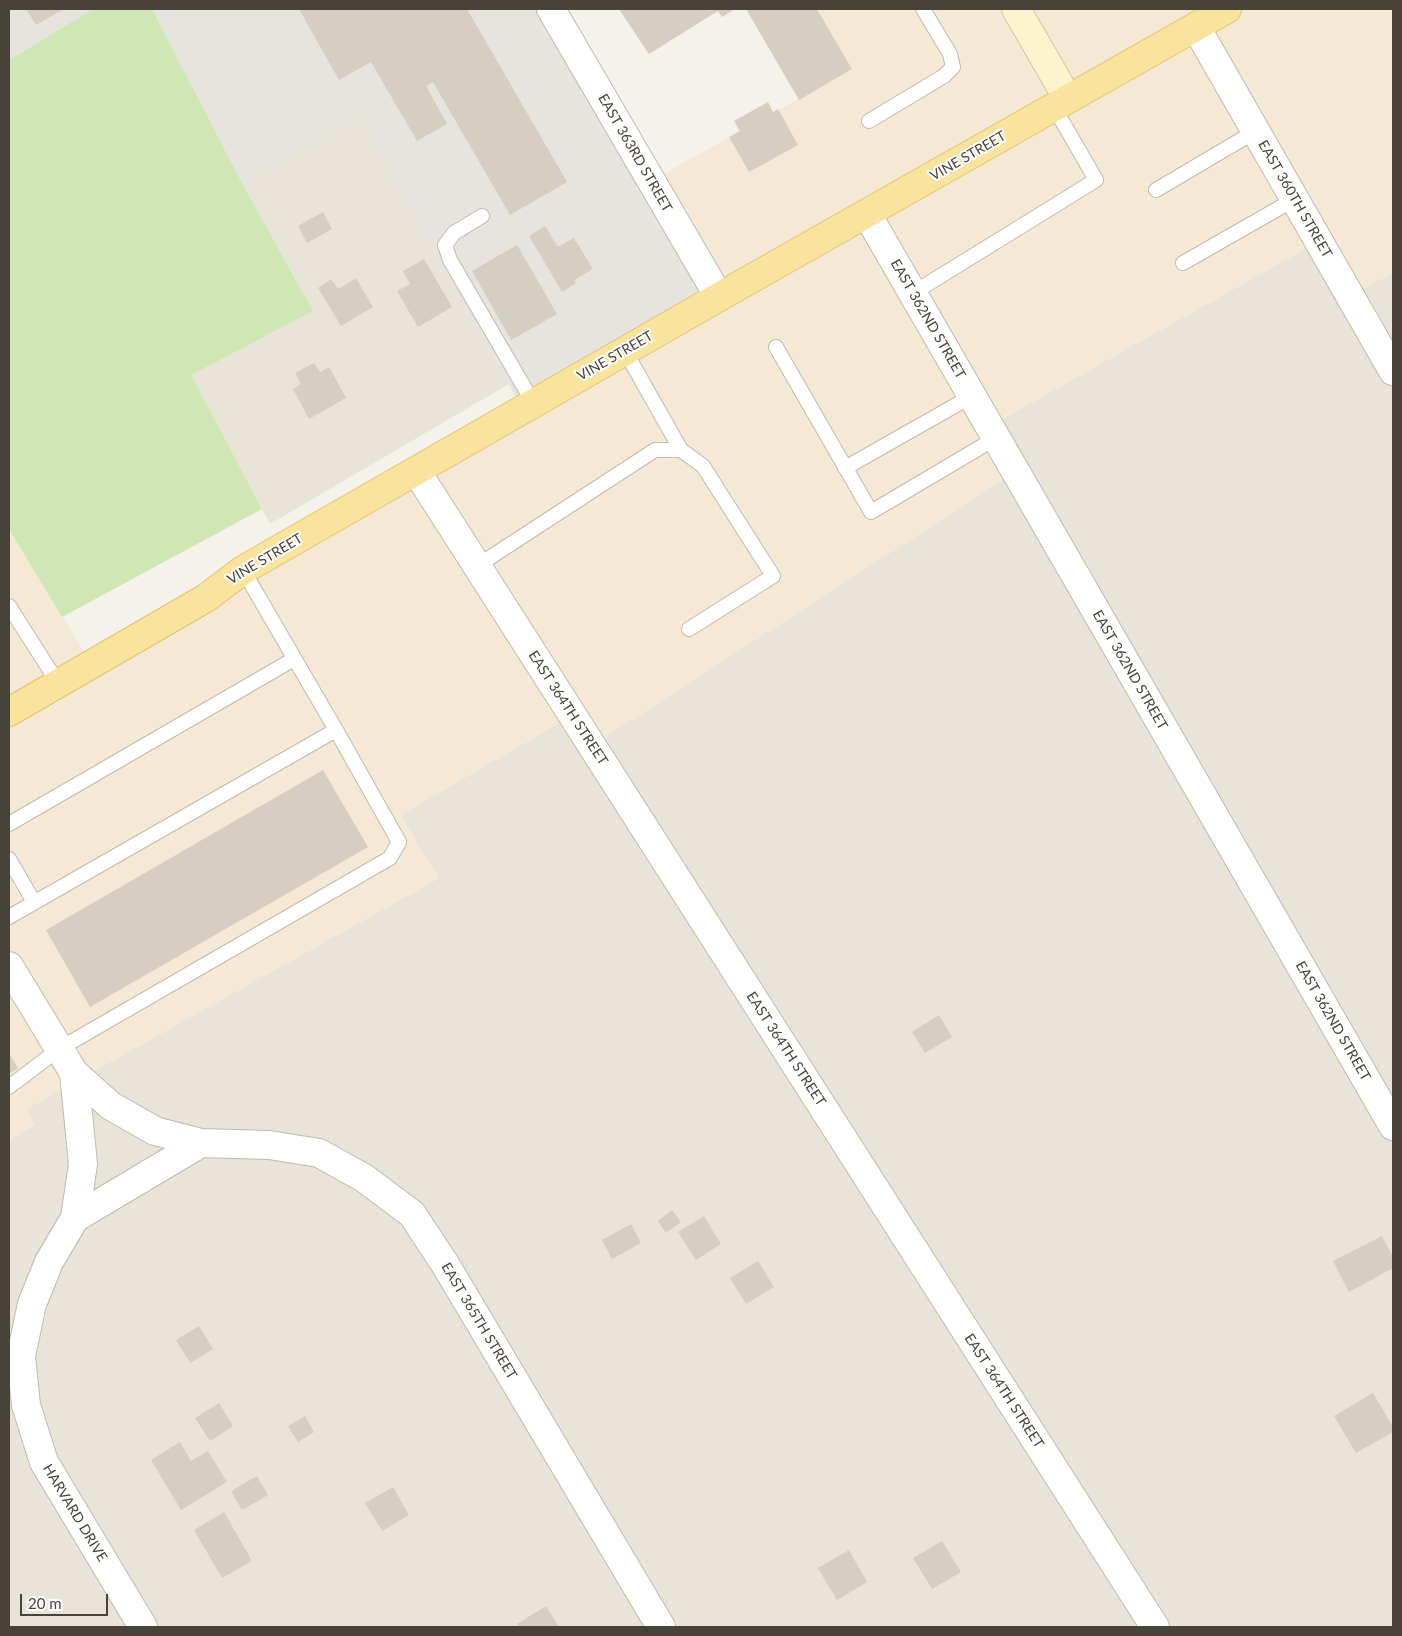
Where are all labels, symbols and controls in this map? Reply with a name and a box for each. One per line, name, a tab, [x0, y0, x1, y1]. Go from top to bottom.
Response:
street label: EAST 363RD STREET	[594, 91, 676, 215]
street label: VINE STREET	[927, 128, 1009, 184]
street label: EAST 360TH STREET	[1254, 137, 1336, 261]
street label: EAST 362ND STREET	[887, 256, 969, 382]
street label: VINE STREET	[574, 328, 656, 384]
street label: VINE STREET	[224, 530, 306, 588]
street label: EAST 362ND STREET	[1089, 607, 1171, 733]
street label: EAST 364TH STREET	[525, 648, 611, 768]
street label: EAST 362ND STREET	[1292, 958, 1374, 1084]
street label: EAST 364TH STREET	[743, 989, 829, 1109]
street label: EAST 365TH STREET	[438, 1260, 520, 1382]
street label: EAST 364TH STREET	[961, 1331, 1047, 1451]
street label: HARVARD DRIVE	[39, 1461, 111, 1565]
scale bar	[22, 1584, 110, 1616]
text: 20 m	[28, 1594, 62, 1612]

